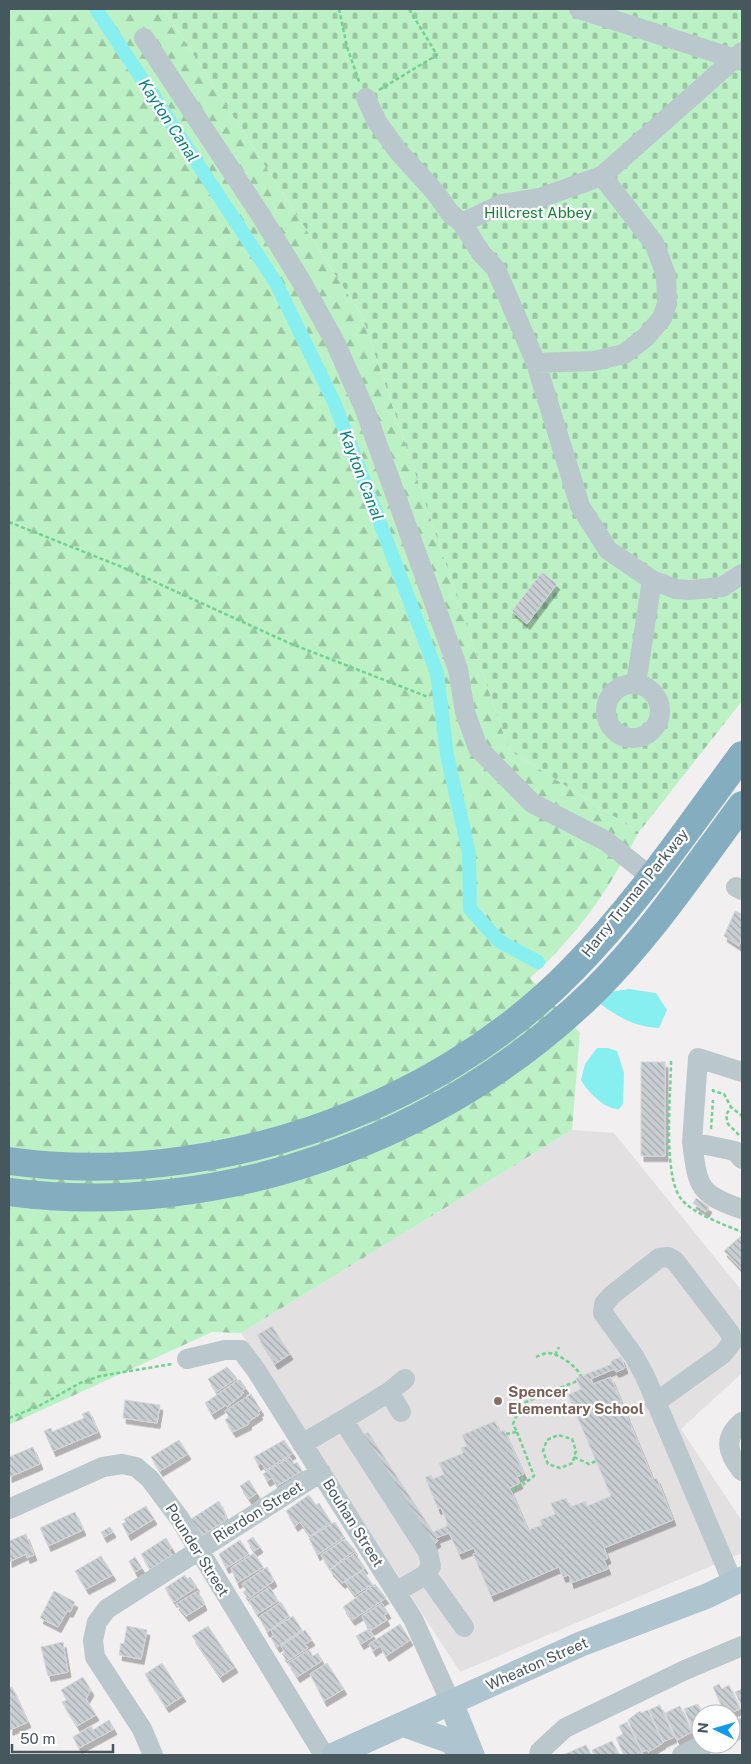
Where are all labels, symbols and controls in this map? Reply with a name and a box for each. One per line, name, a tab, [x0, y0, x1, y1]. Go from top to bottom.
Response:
water label: Kayton Canal	[135, 75, 203, 165]
park label: Hillcrest Abbey	[484, 204, 592, 221]
water label: Kayton Canal	[336, 427, 387, 523]
street label: Harry Truman Parkway	[578, 825, 691, 960]
place label: Spencer Elementary School	[508, 1383, 644, 1417]
marker: Spencer Elementary School	[492, 1395, 504, 1407]
street label: Bouhan Street	[320, 1476, 387, 1570]
street label: Rierdon Street	[210, 1477, 305, 1546]
street label: Pounder Street	[162, 1500, 233, 1599]
street label: Wheaton Street	[483, 1633, 590, 1694]
north arrow	[691, 1704, 741, 1754]
scale bar	[12, 1722, 114, 1754]
text: N	[695, 1722, 711, 1734]
text: 50 m	[20, 1730, 55, 1747]

